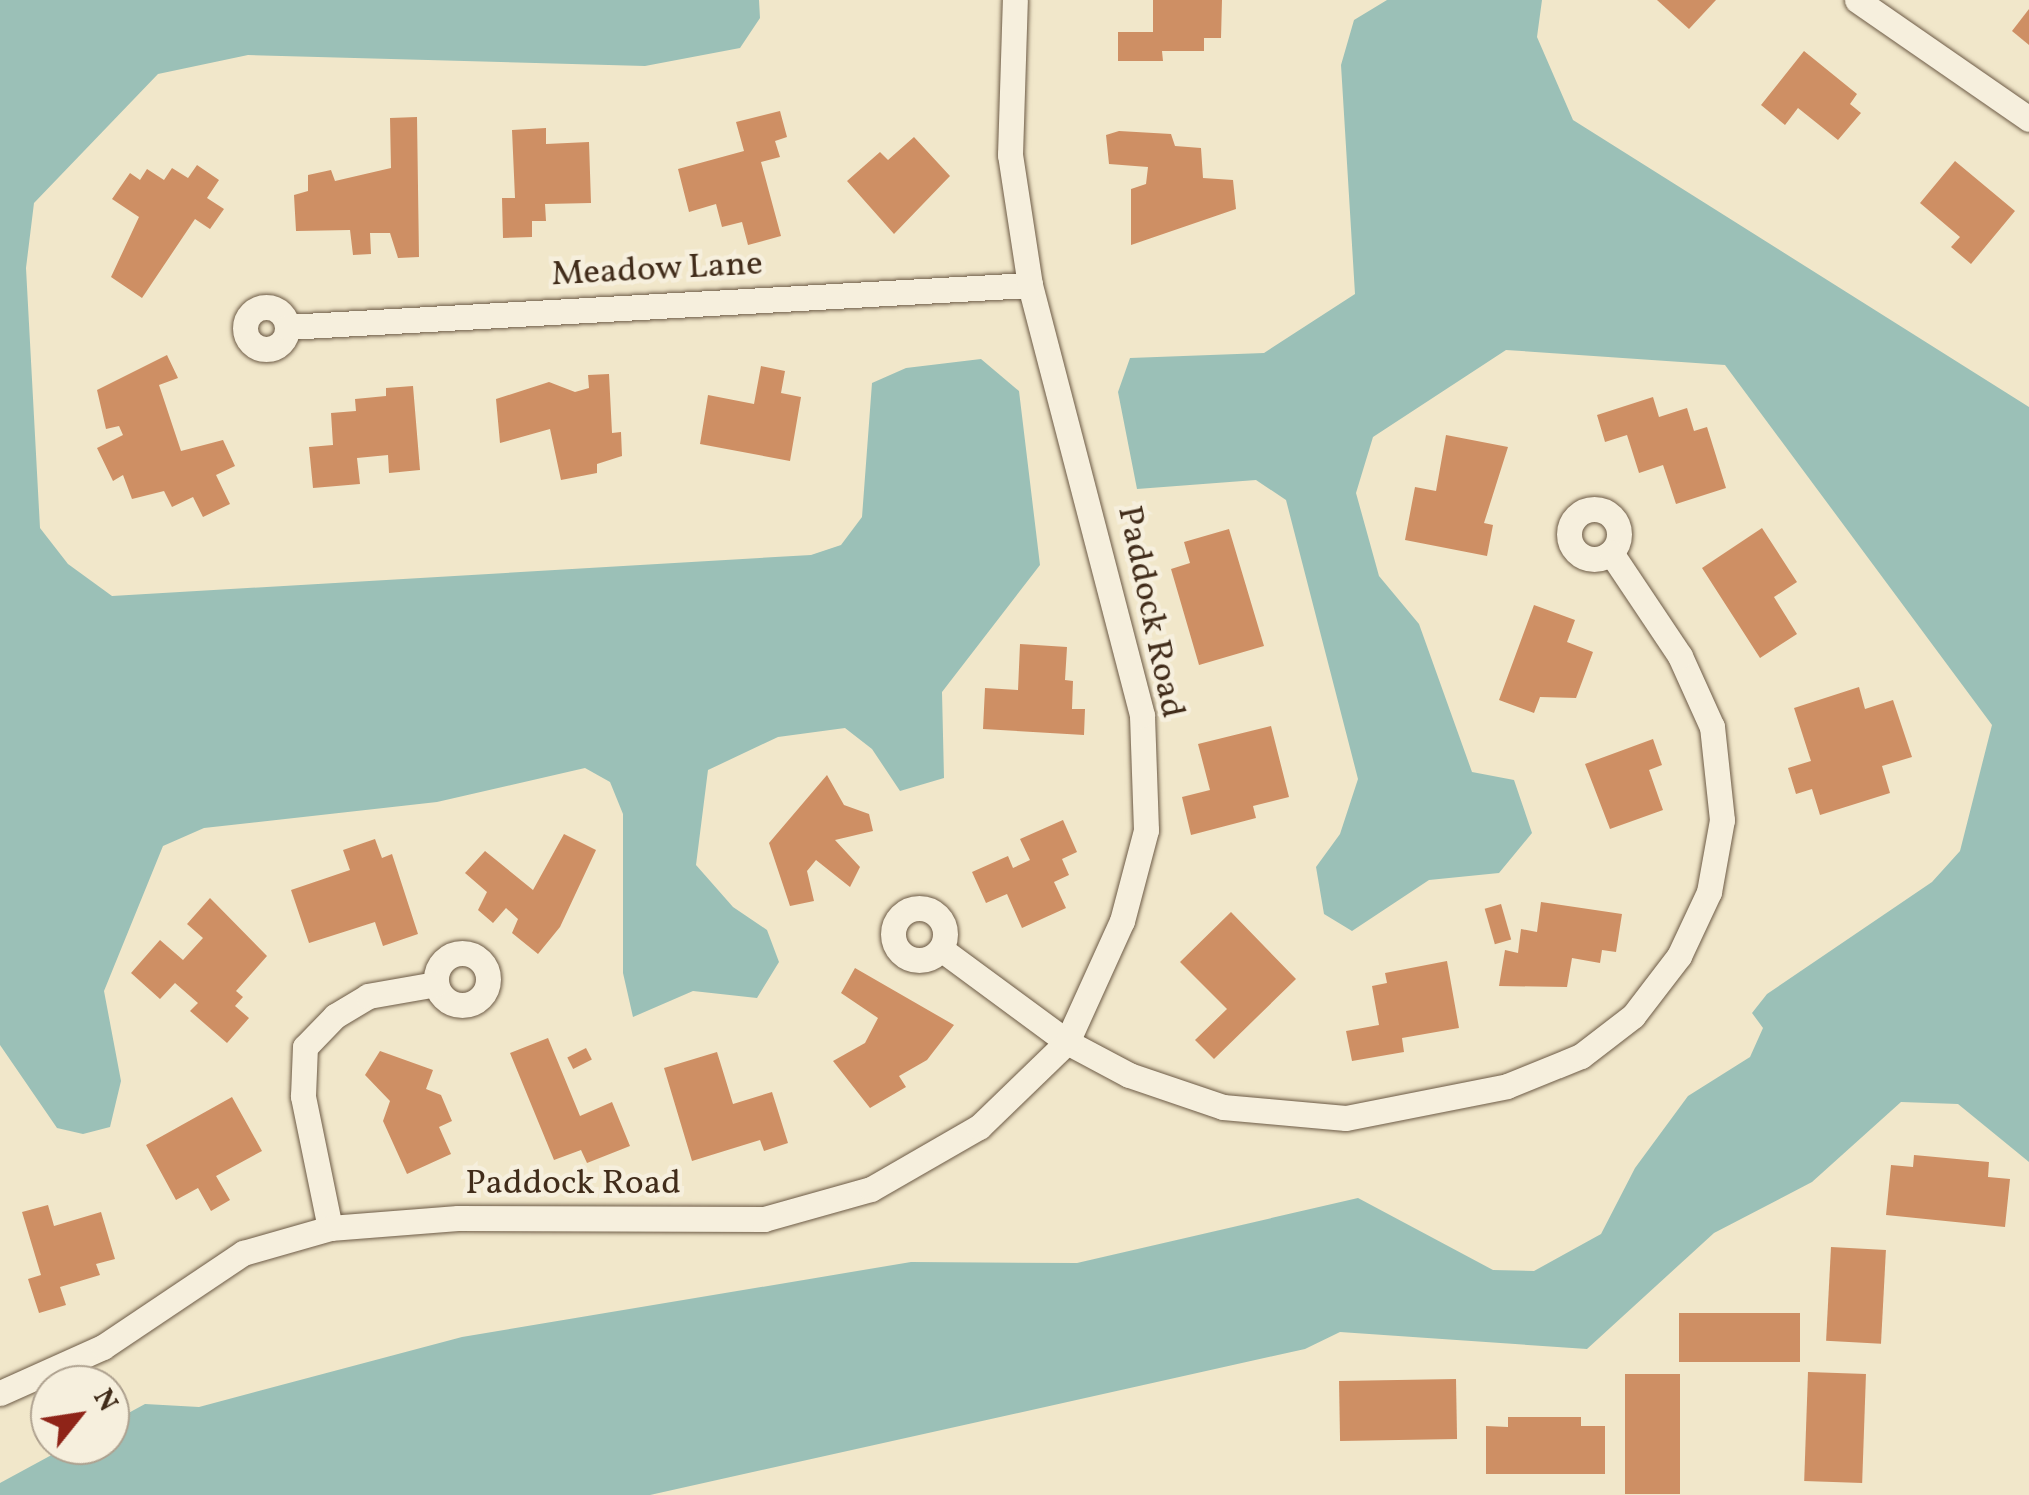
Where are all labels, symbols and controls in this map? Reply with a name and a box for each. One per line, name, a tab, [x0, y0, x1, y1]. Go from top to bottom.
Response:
street label: Meadow Lane	[550, 243, 764, 297]
street label: Paddock Road	[1107, 502, 1193, 722]
street label: Paddock Road	[465, 1163, 681, 1205]
north arrow	[30, 1365, 130, 1465]
text: N	[83, 1382, 127, 1419]

